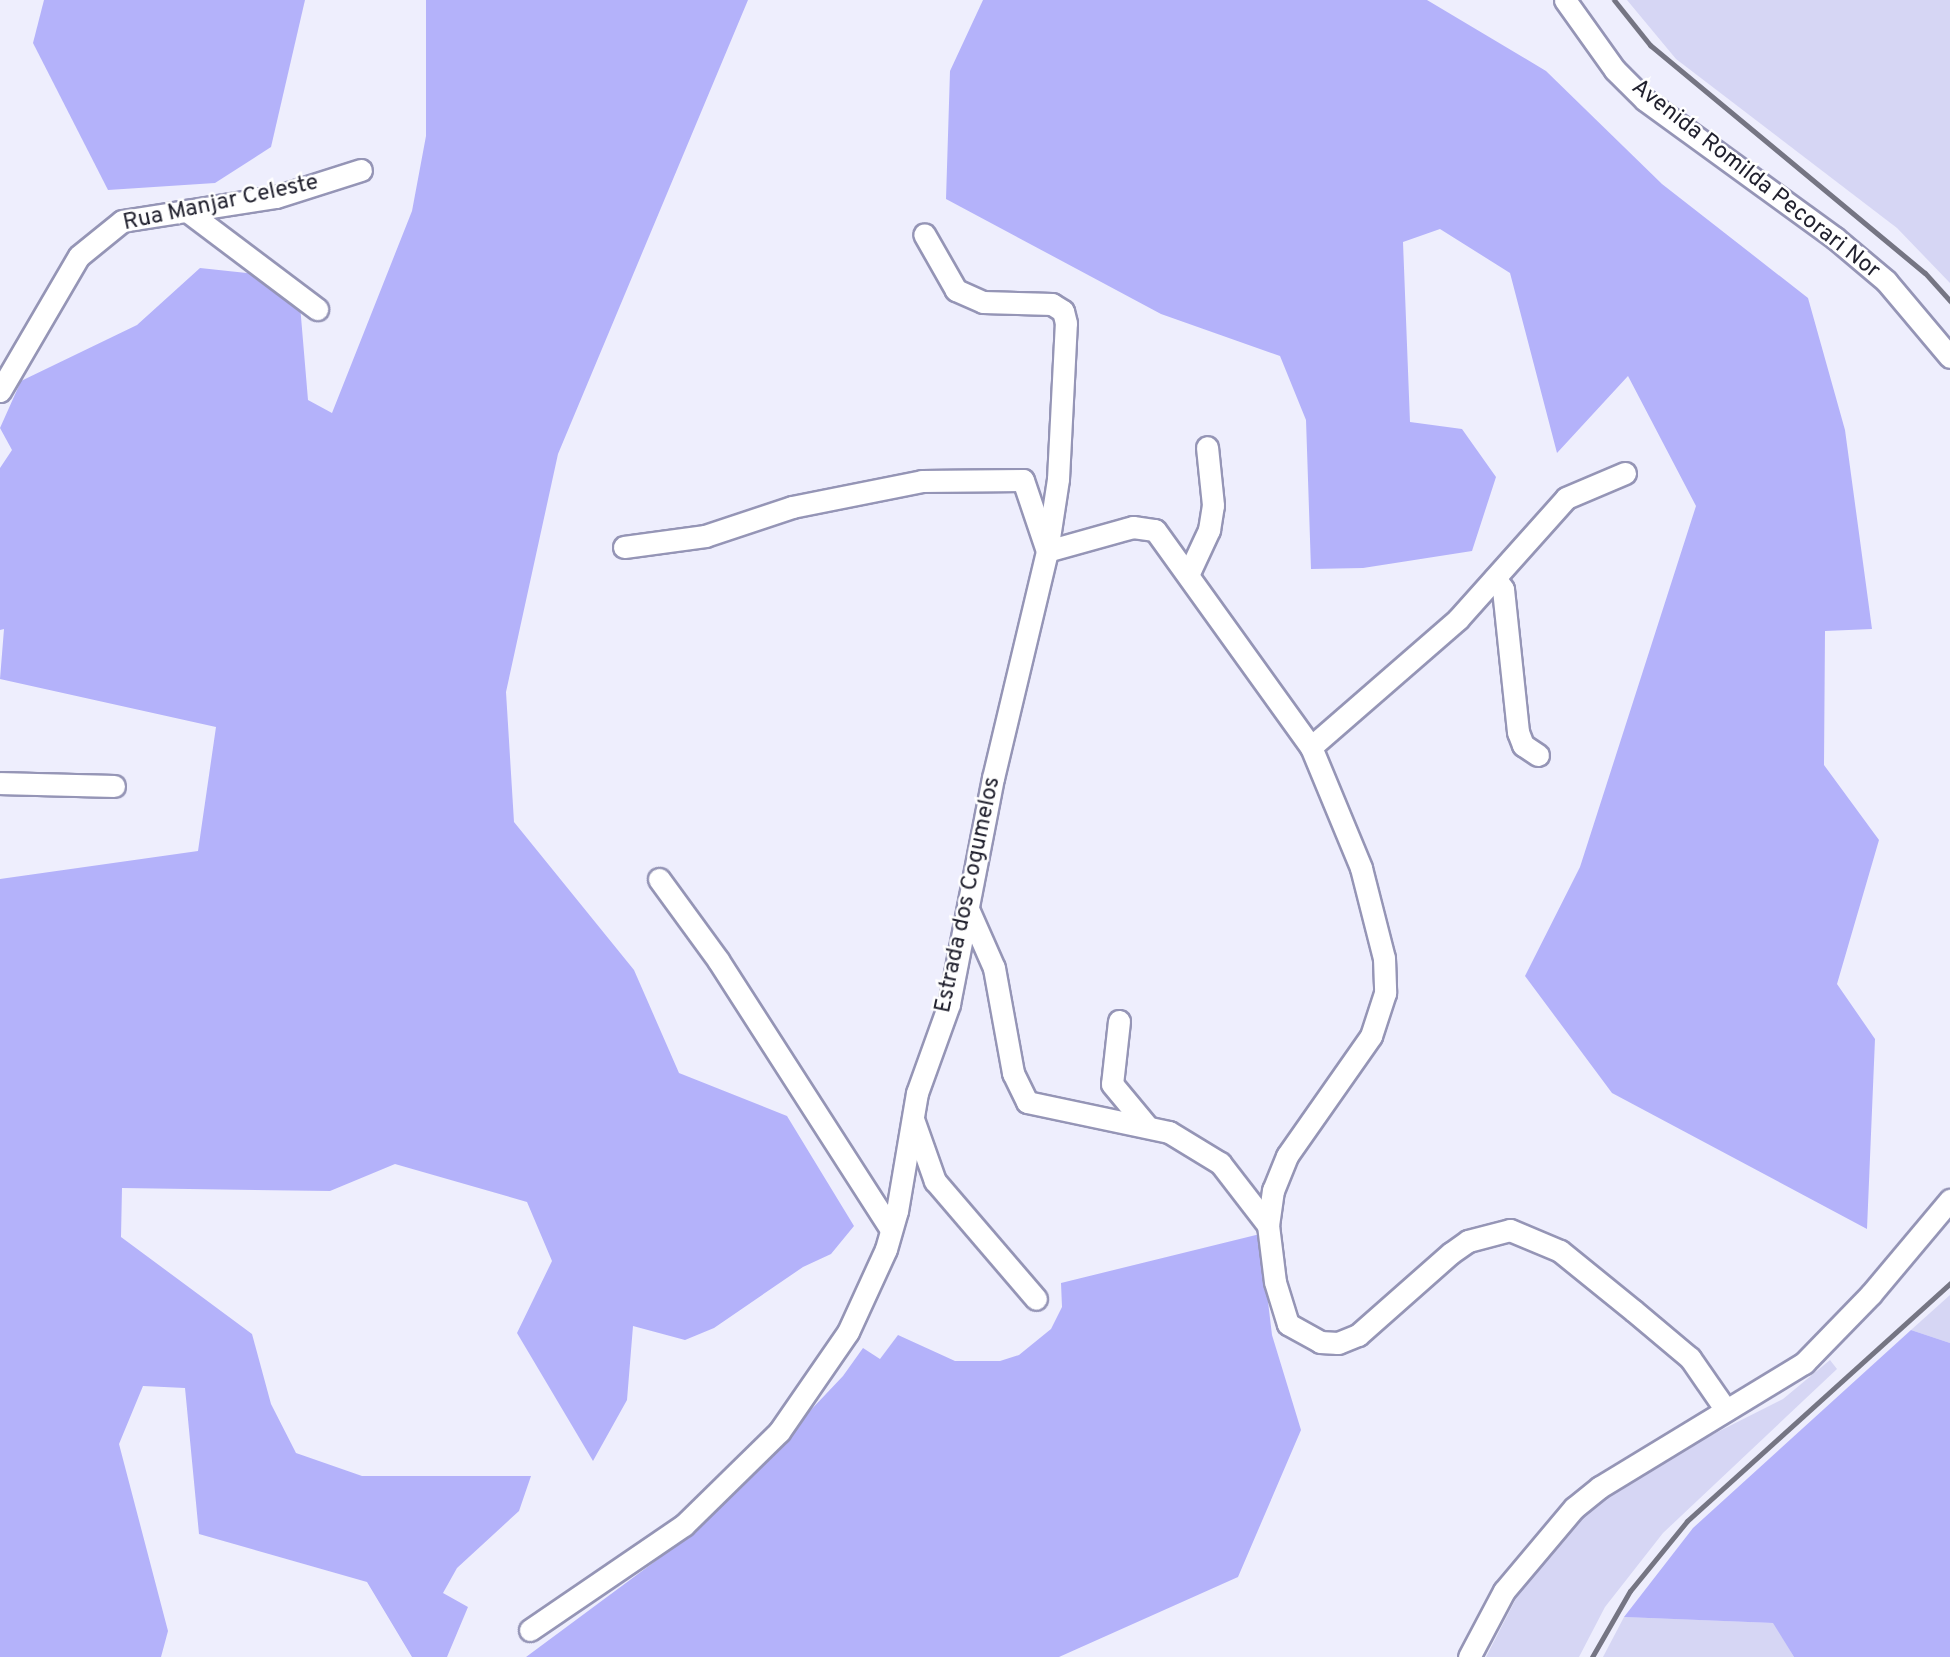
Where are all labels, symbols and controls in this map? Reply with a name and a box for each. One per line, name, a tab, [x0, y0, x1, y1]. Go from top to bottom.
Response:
street label: Avenida Romilda Pecorari Nor	[1625, 74, 1885, 286]
street label: Rua Manjar Celeste	[121, 170, 321, 238]
street label: Estrada dos Cogumelos	[930, 774, 1008, 1016]

